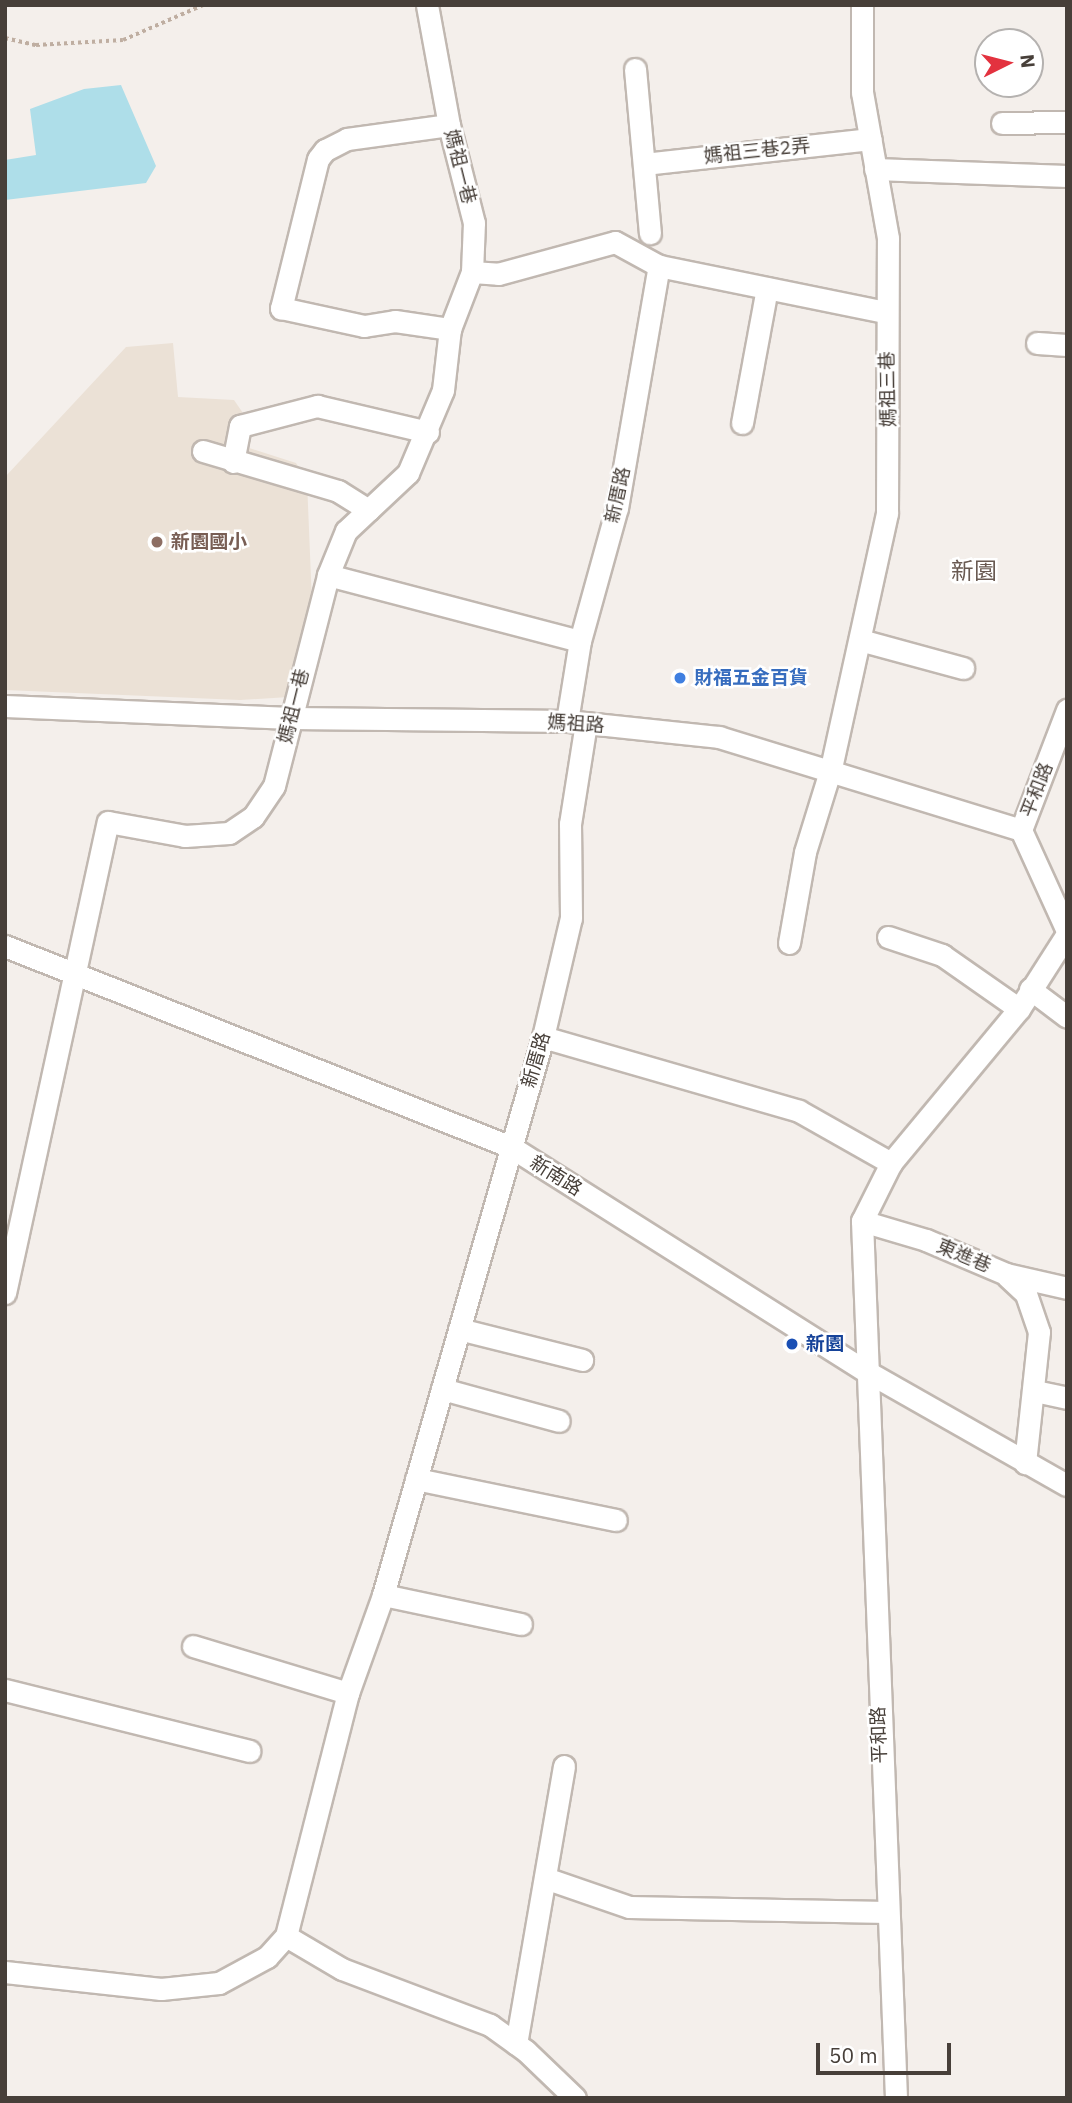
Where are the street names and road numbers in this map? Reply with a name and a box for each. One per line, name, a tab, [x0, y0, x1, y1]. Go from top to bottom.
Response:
street label: 媽祖一巷	[440, 127, 480, 207]
street label: 媽祖三巷2弄	[703, 134, 811, 168]
street label: 媽祖三巷	[876, 351, 900, 427]
street label: 新厝路	[601, 465, 635, 525]
street label: 媽祖一巷	[274, 666, 314, 746]
street label: 媽祖路	[547, 711, 605, 737]
street label: 平和路	[1016, 759, 1058, 821]
street label: 新厝路	[517, 1029, 555, 1091]
street label: 新南路	[526, 1151, 586, 1201]
street label: 東進巷	[933, 1234, 995, 1278]
street label: 平和路	[867, 1706, 891, 1764]

